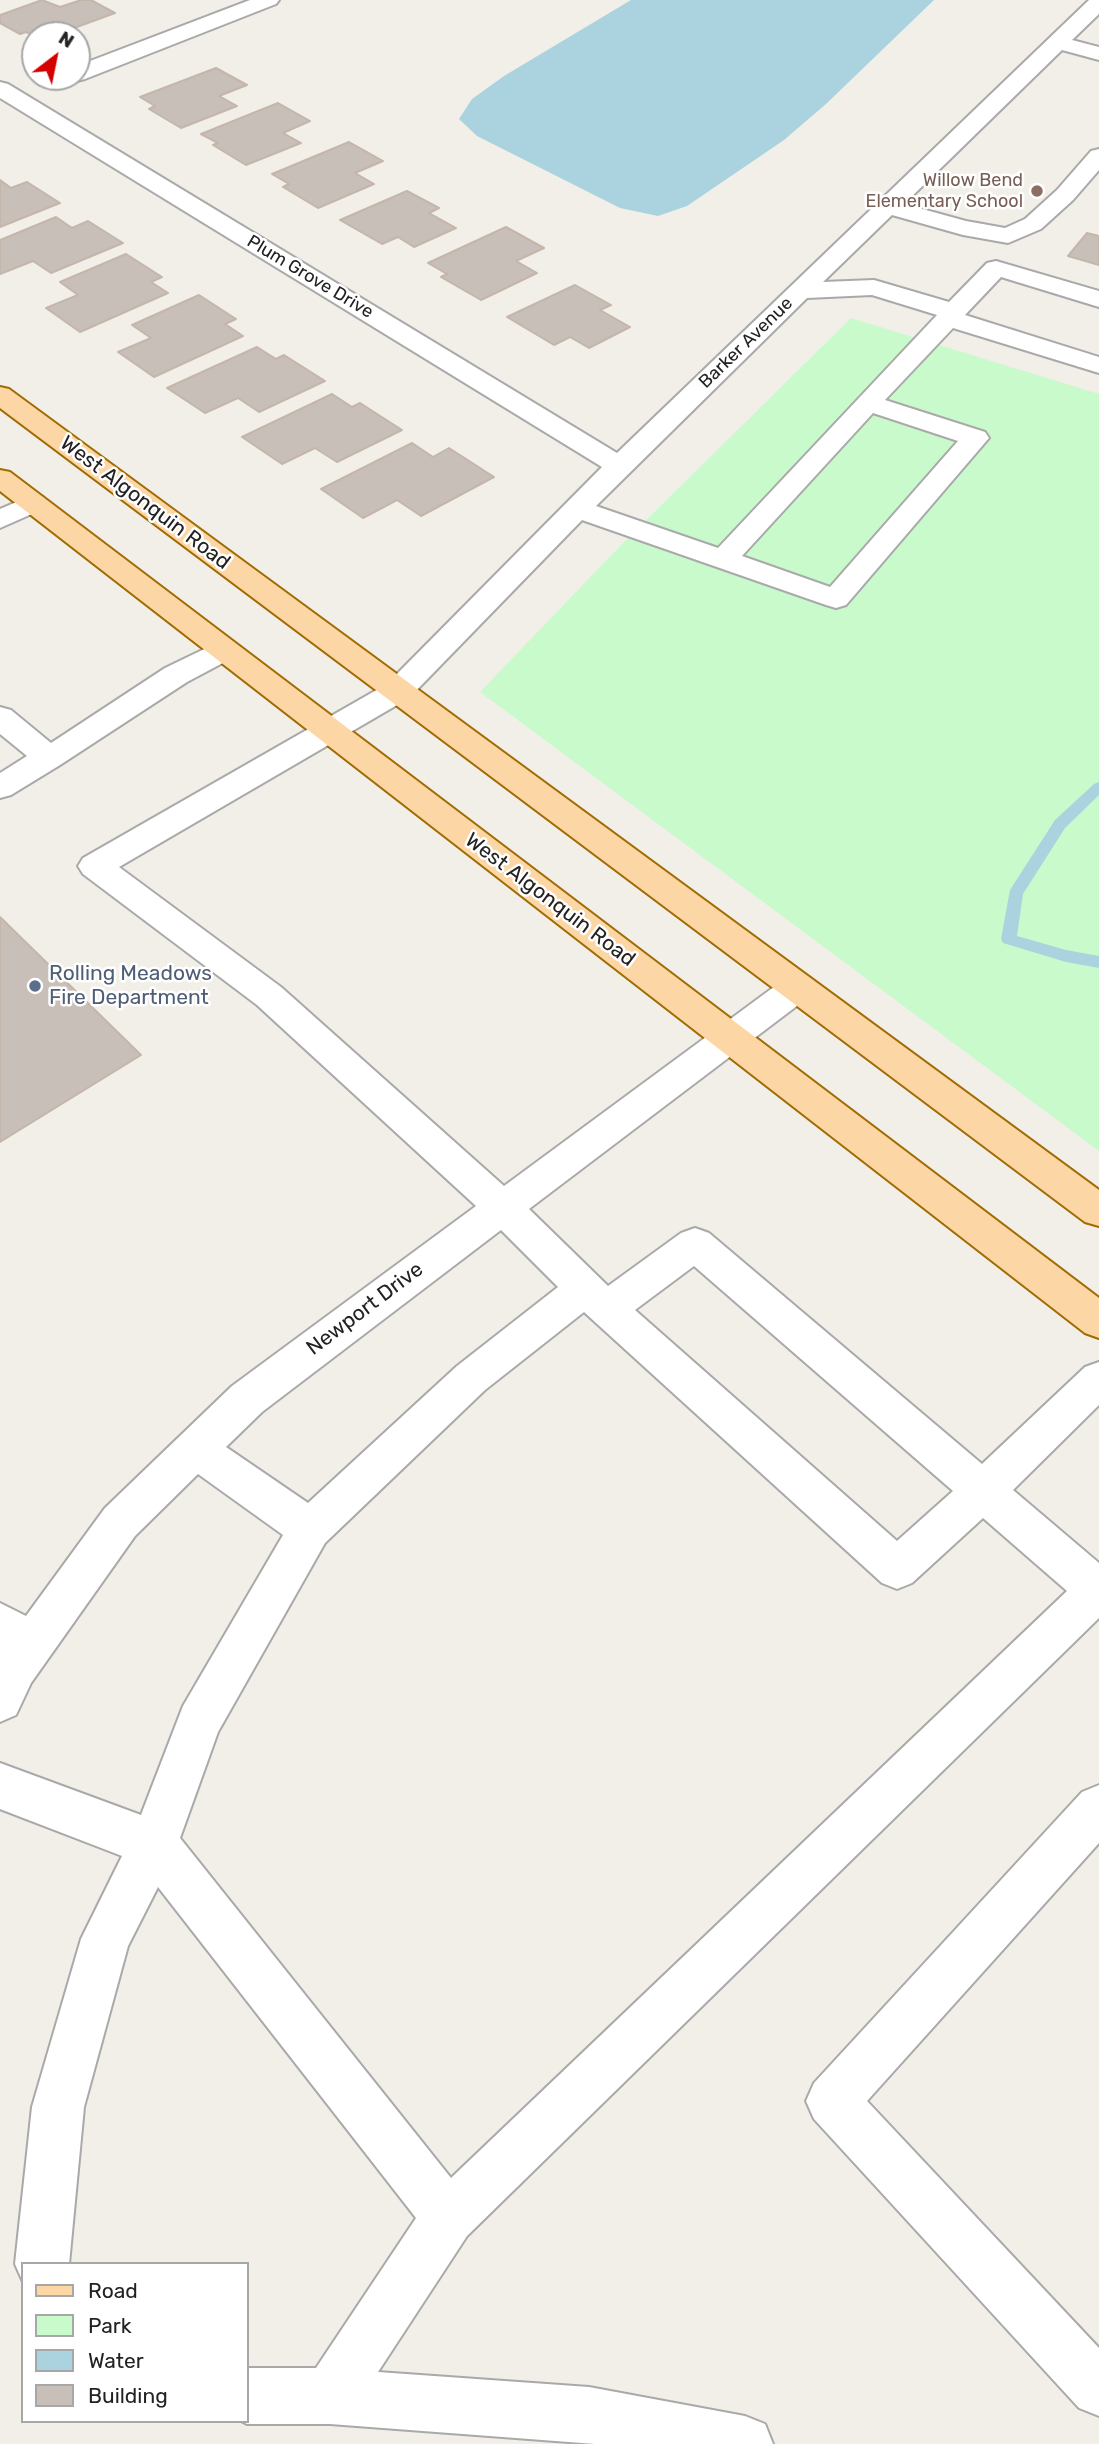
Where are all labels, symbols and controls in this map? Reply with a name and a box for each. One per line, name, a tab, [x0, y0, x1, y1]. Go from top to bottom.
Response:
north arrow	[21, 21, 91, 91]
text: N	[54, 26, 78, 53]
place label: Willow Bend Elementary School	[865, 170, 1023, 212]
marker: Willow Bend Elementary School	[1029, 183, 1045, 199]
street label: Plum Grove Drive	[243, 231, 377, 323]
street label: Barker Avenue	[695, 293, 797, 393]
street label: West Algonquin Road	[55, 431, 235, 575]
street label: West Algonquin Road	[460, 828, 640, 972]
place label: Rolling Meadows Fire Department	[49, 961, 212, 1011]
marker: Rolling Meadows Fire Department	[27, 978, 43, 994]
street label: Newport Drive	[302, 1257, 428, 1361]
legend	[21, 2262, 248, 2423]
text: Road	[88, 2278, 138, 2303]
text: Park	[88, 2313, 132, 2338]
text: Water	[88, 2348, 144, 2373]
text: Building	[88, 2383, 168, 2408]

